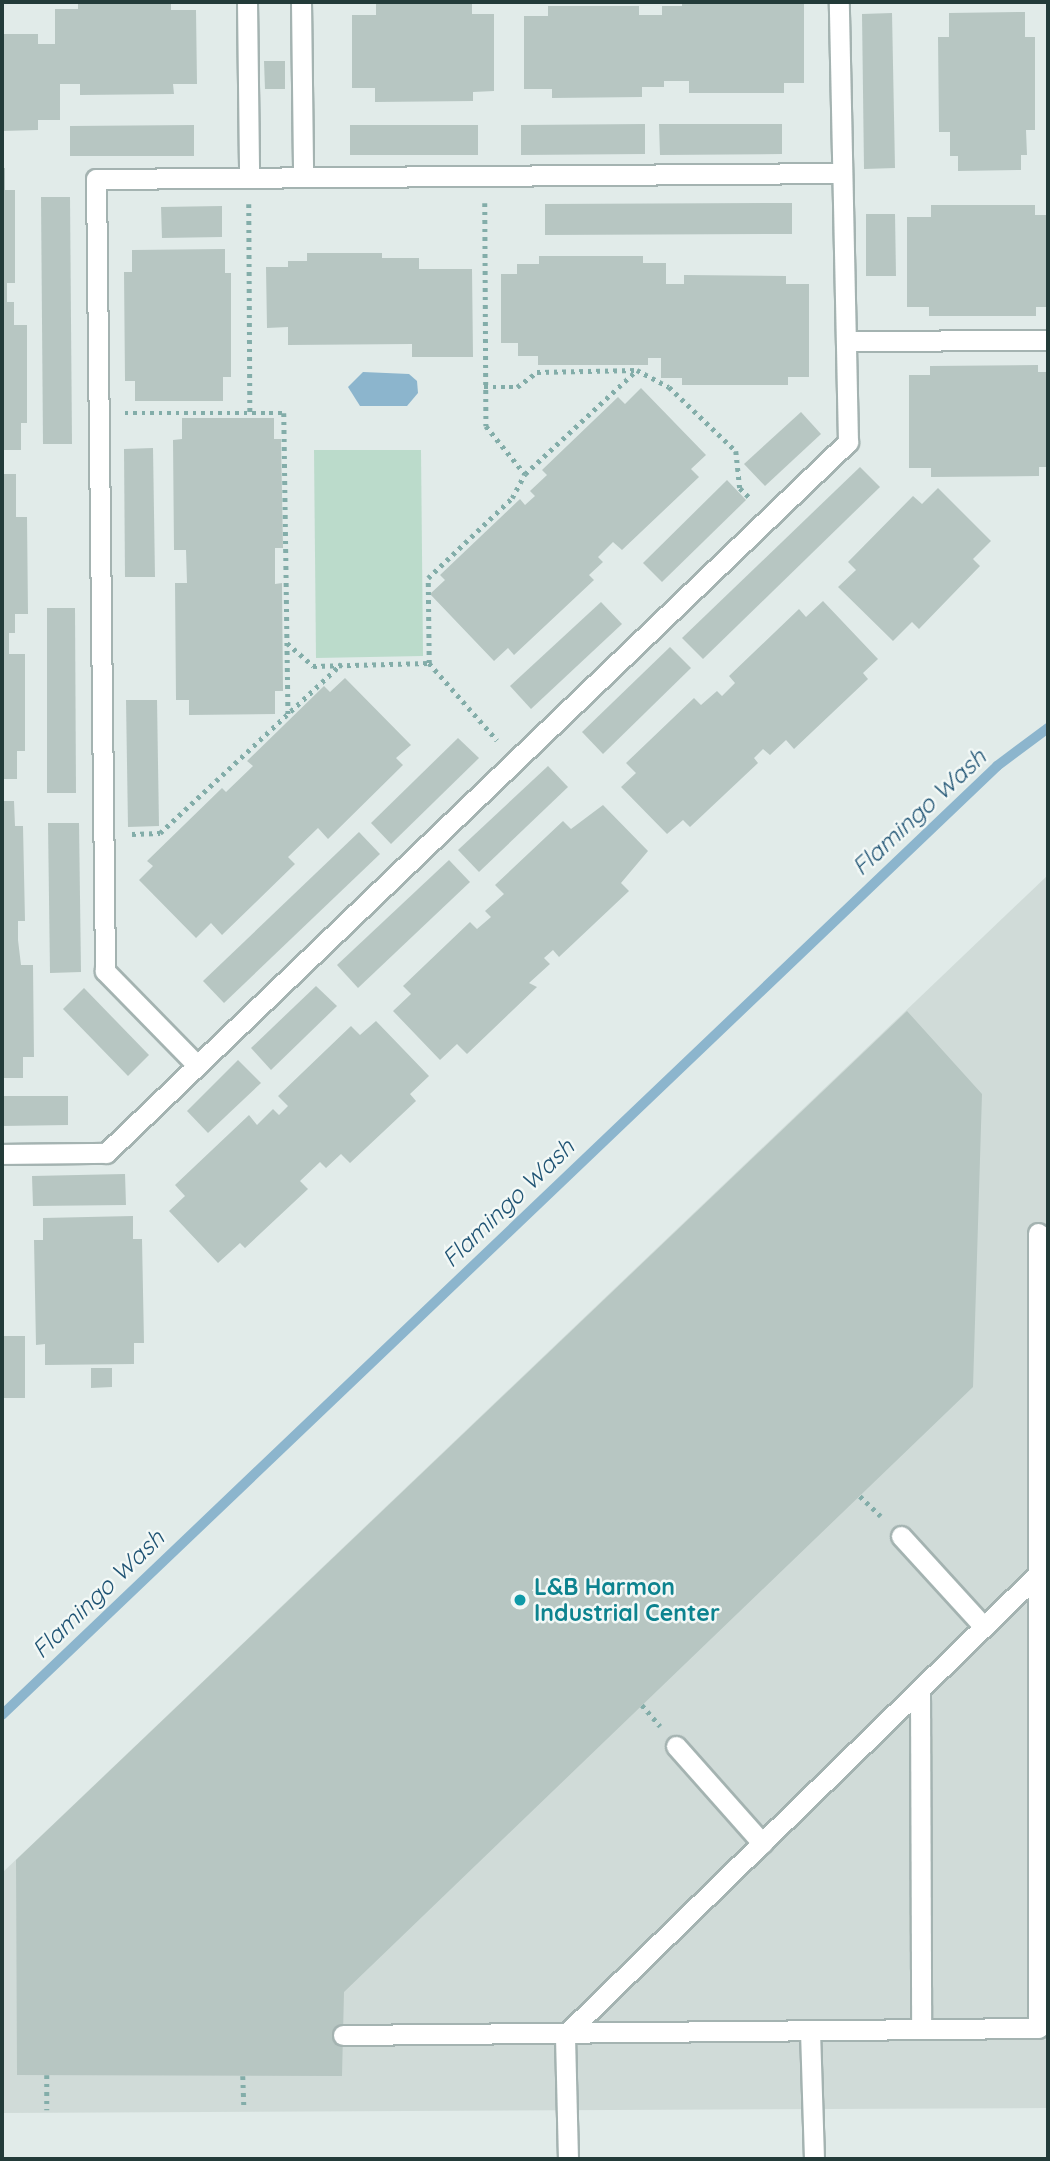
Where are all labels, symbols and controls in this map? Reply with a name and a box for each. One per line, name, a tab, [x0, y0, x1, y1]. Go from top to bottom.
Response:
water label: Flamingo Wash	[846, 743, 992, 881]
water label: Flamingo Wash	[436, 1133, 580, 1273]
water label: Flamingo Wash	[26, 1524, 170, 1664]
place label: L&B Harmon Industrial Center	[534, 1573, 720, 1627]
marker: L&B Harmon Industrial Center	[512, 1592, 528, 1608]

